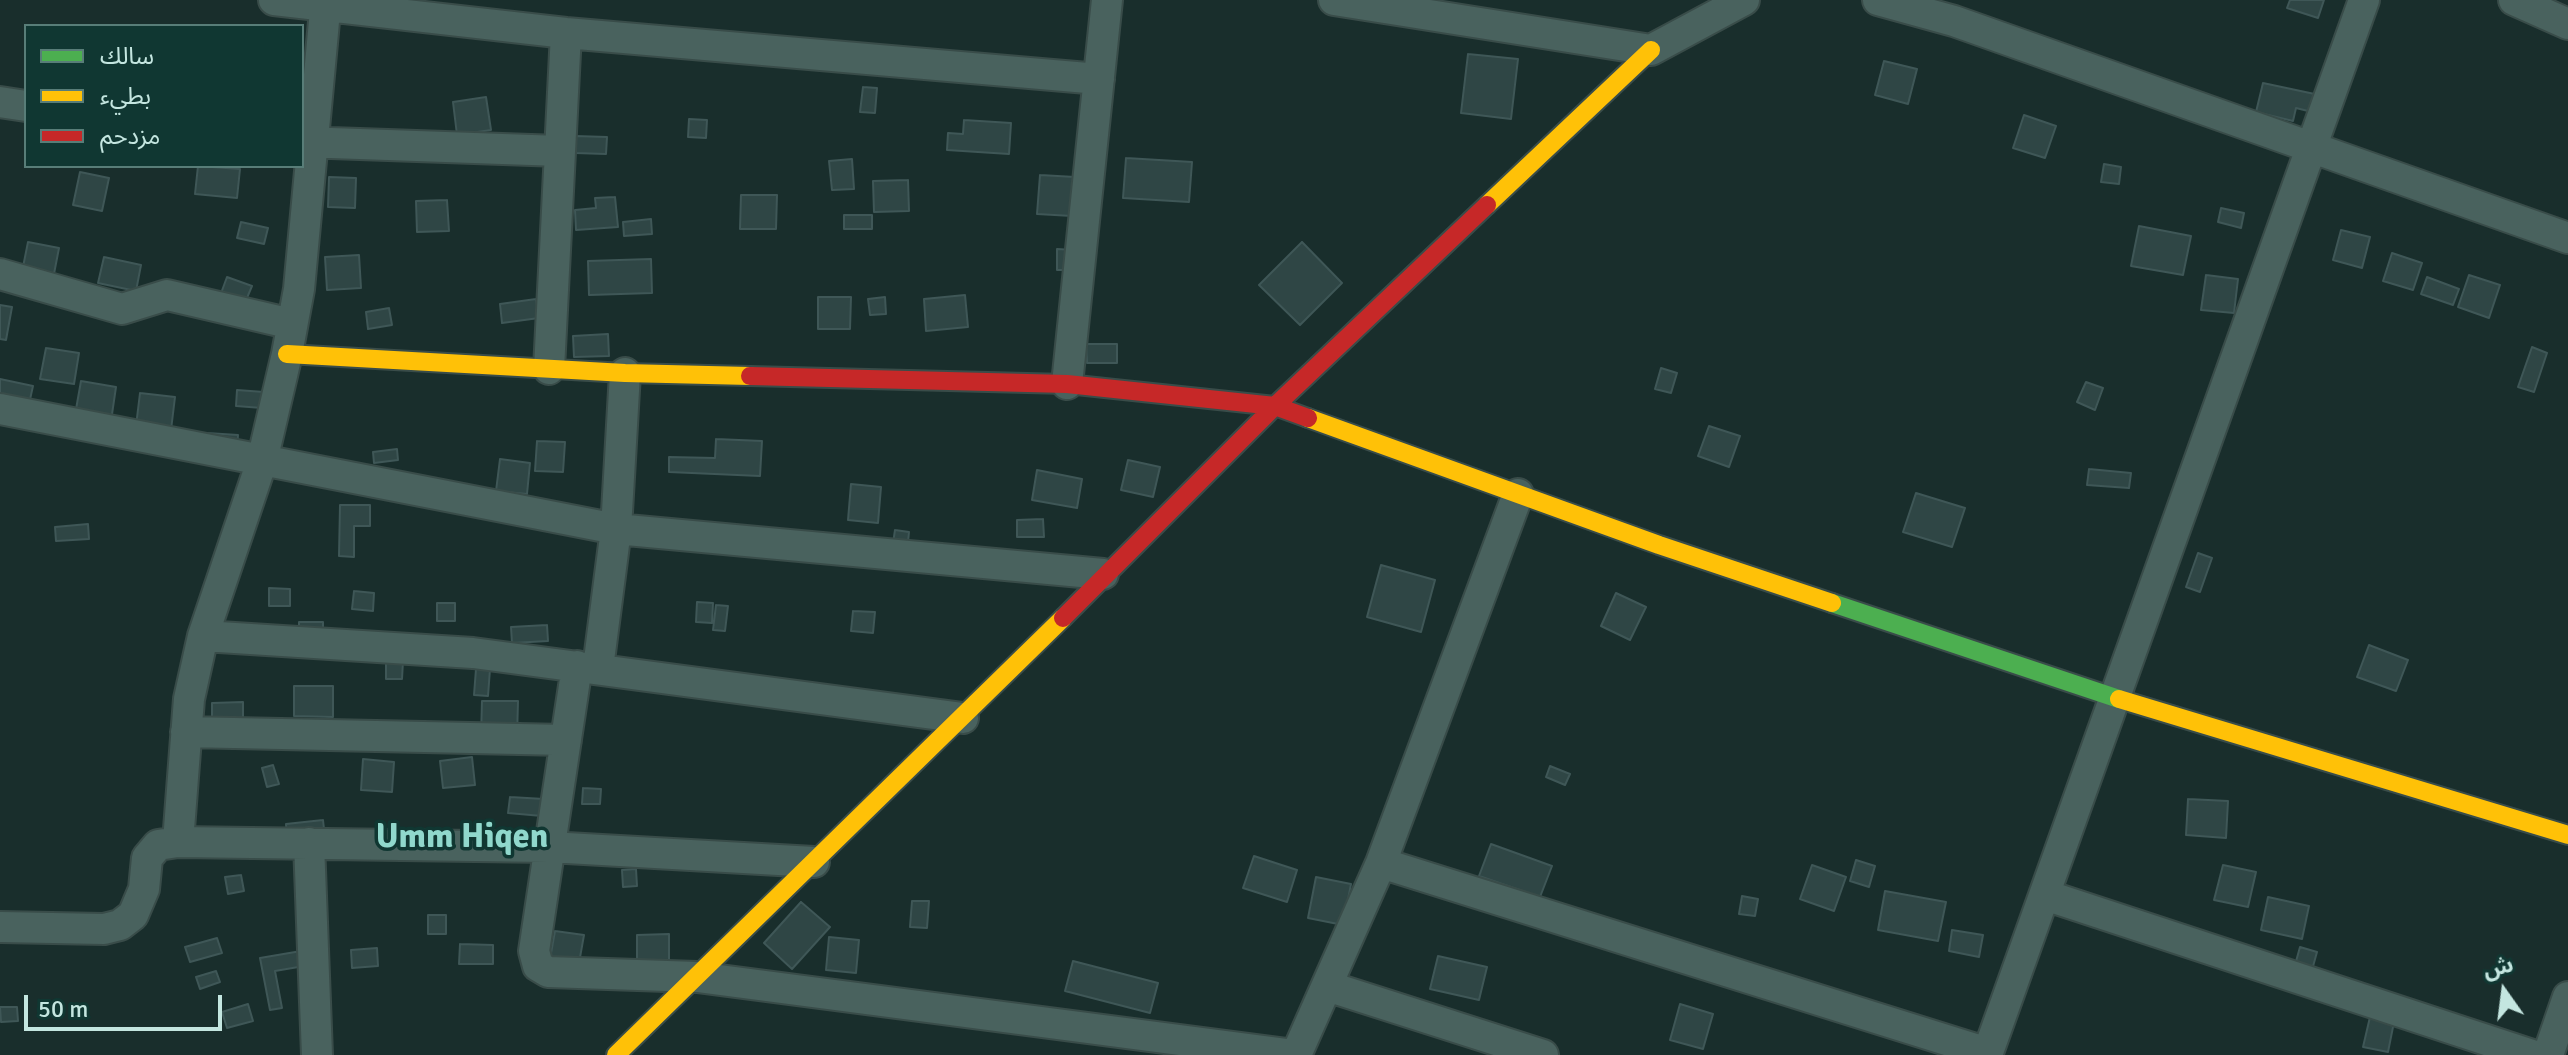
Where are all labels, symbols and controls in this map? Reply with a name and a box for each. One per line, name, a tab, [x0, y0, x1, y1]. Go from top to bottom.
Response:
legend	[24, 24, 304, 168]
text: سالك	[100, 41, 154, 71]
text: بطيء	[100, 81, 151, 111]
text: مزدحم	[100, 121, 160, 151]
district label: Umm Hiqen	[376, 818, 548, 858]
text: ش	[2480, 950, 2516, 984]
north arrow	[2464, 951, 2544, 1031]
scale bar	[28, 979, 226, 1029]
text: 50 m	[38, 994, 88, 1024]

